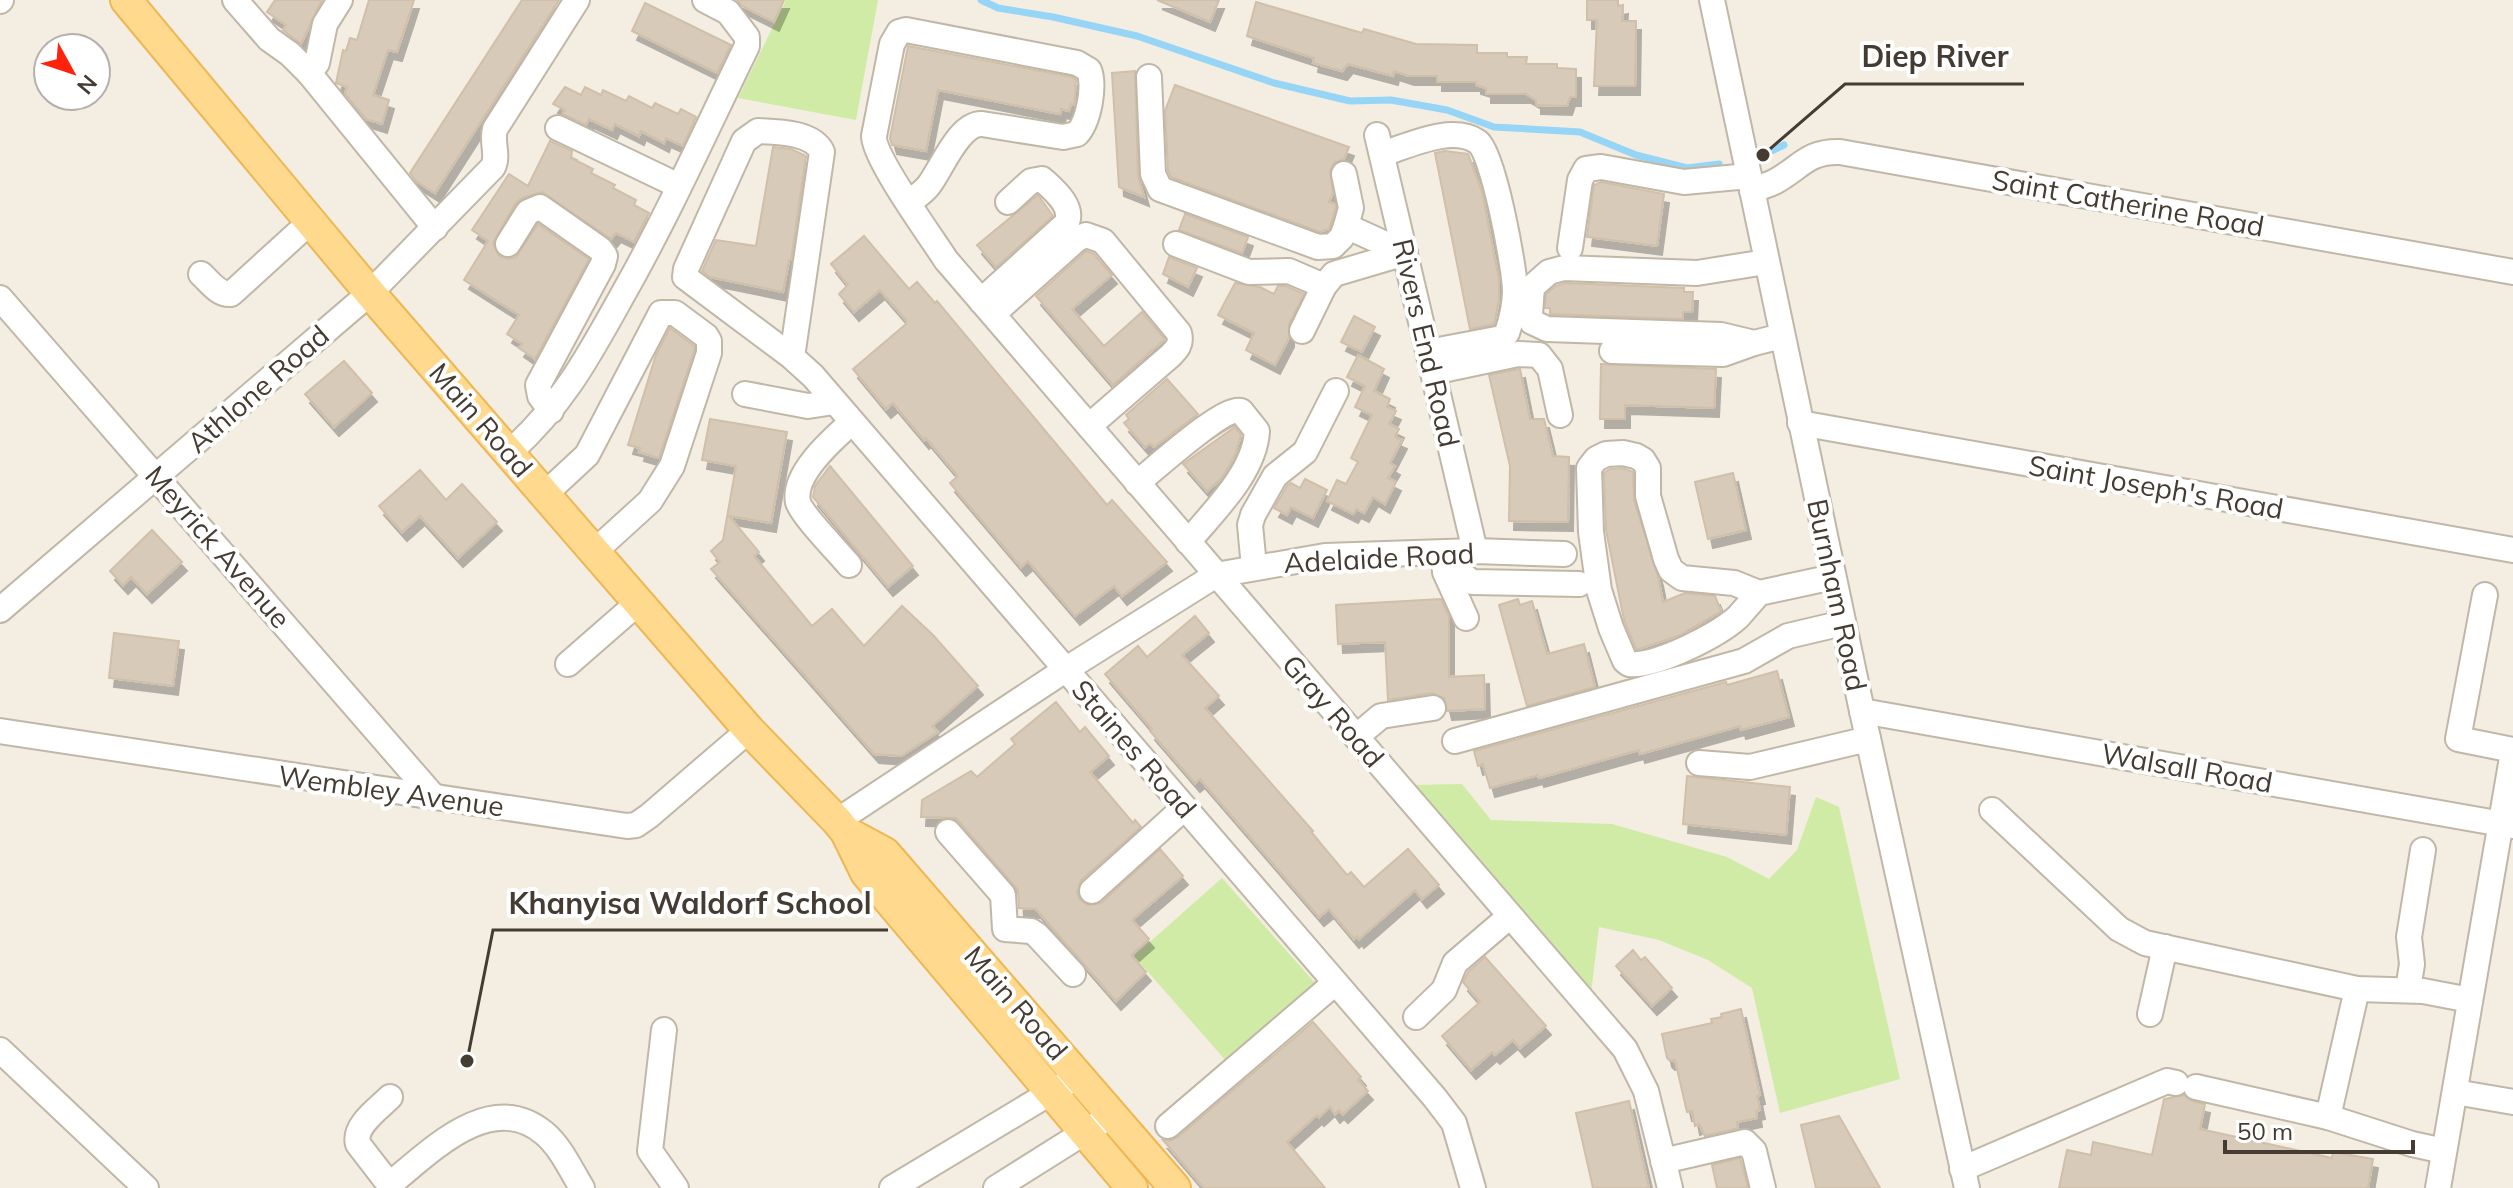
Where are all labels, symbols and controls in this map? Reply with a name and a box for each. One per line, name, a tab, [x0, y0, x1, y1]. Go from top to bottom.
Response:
callout: Diep River	[1845, 30, 2024, 84]
north arrow	[32, 32, 112, 112]
text: Diep River	[1861, 37, 2009, 75]
text: N	[71, 69, 103, 100]
street label: Saint Catherine Road	[1989, 161, 2267, 244]
street label: Rivers End Road	[1386, 235, 1467, 450]
street label: Athlone Road	[180, 317, 336, 460]
street label: Main Road	[422, 355, 540, 484]
street label: Saint Joseph's Road	[2026, 447, 2286, 526]
street label: Meyrick Avenue	[138, 458, 298, 635]
street label: Burnham Road	[1800, 496, 1875, 694]
street label: Adelaide Road	[1283, 535, 1475, 580]
street label: Gray Road	[1275, 647, 1392, 774]
street label: Staines Road	[1065, 672, 1204, 825]
street label: Walsall Road	[2099, 735, 2275, 800]
street label: Wembley Avenue	[276, 757, 506, 824]
callout: Khanyisa Waldorf School	[493, 876, 888, 930]
text: Khanyisa Waldorf School	[509, 884, 872, 922]
street label: Main Road	[957, 938, 1075, 1067]
scale bar	[2225, 1104, 2413, 1154]
text: 50 m	[2237, 1116, 2293, 1146]

